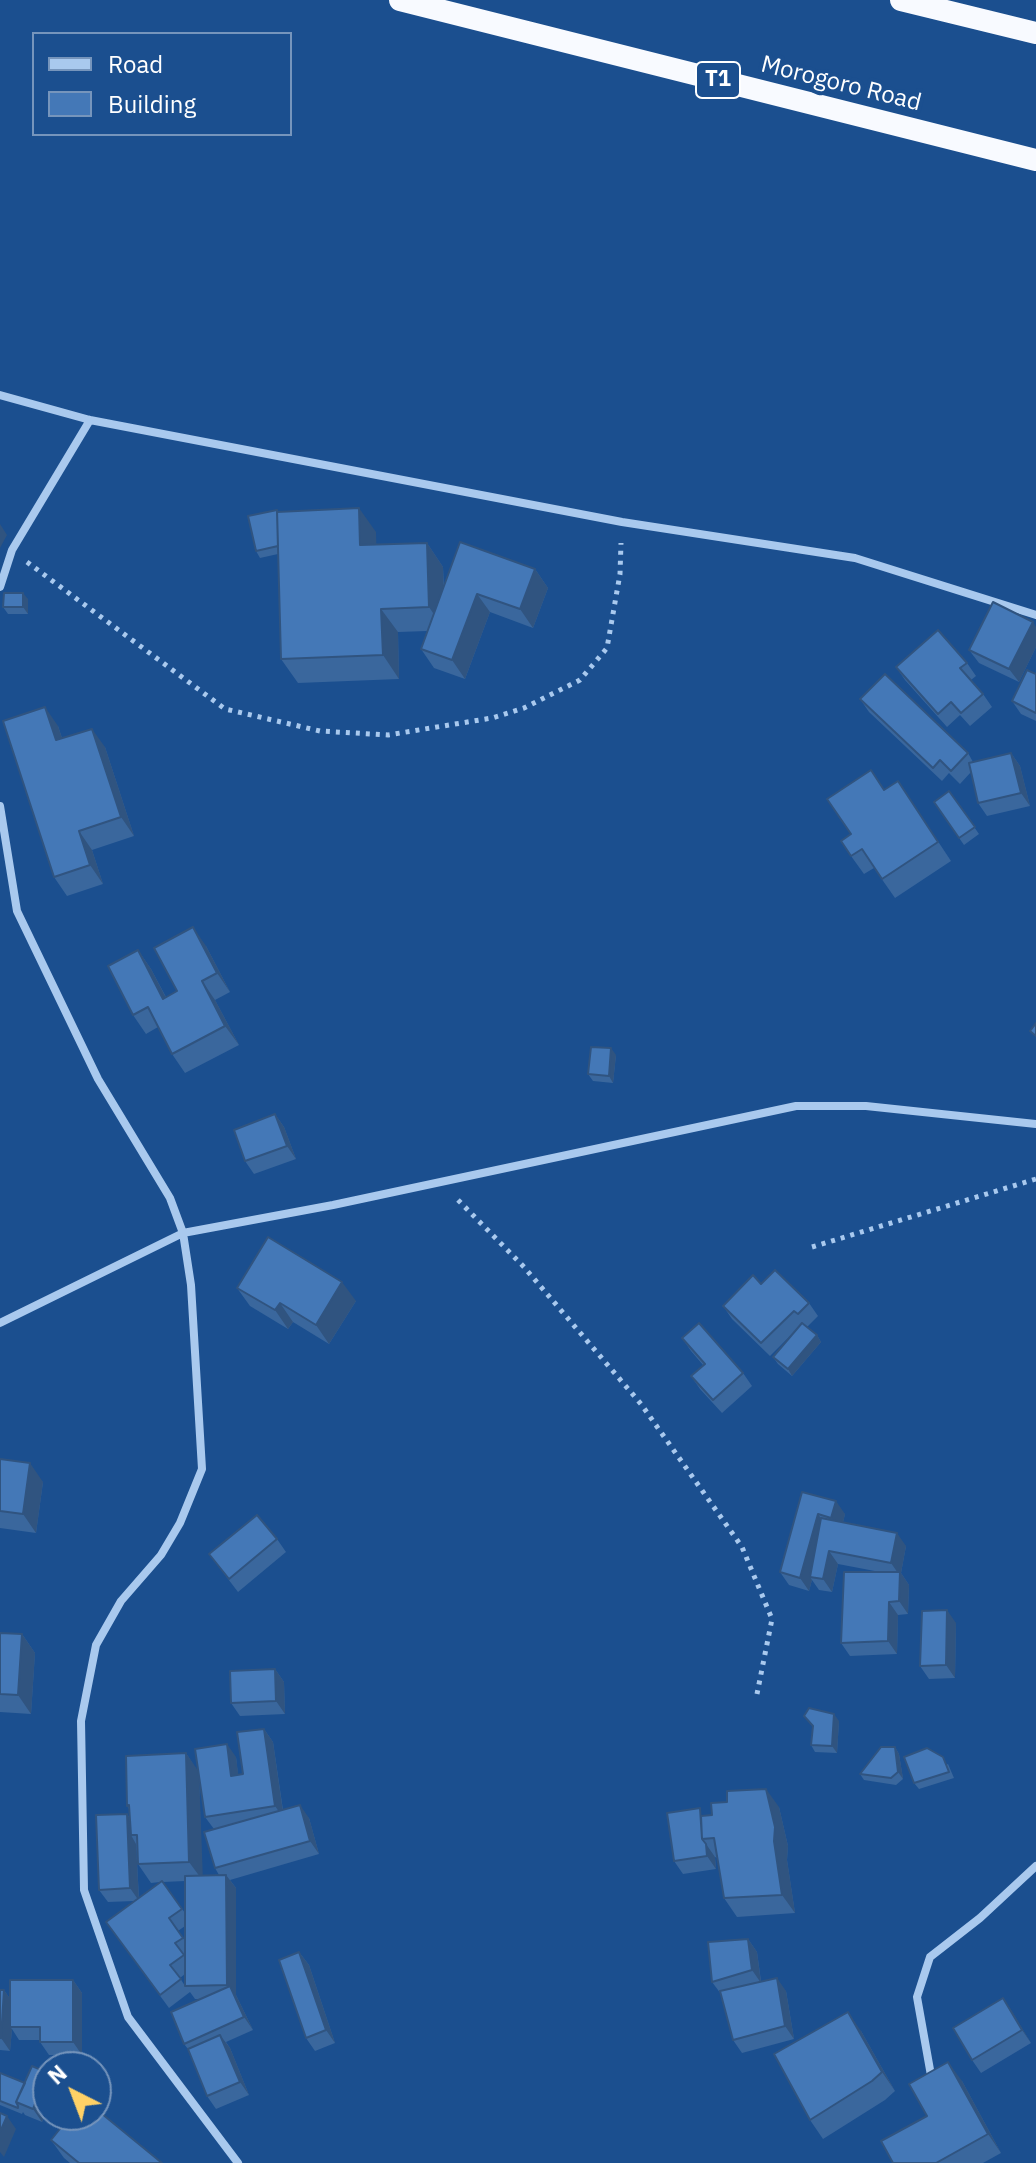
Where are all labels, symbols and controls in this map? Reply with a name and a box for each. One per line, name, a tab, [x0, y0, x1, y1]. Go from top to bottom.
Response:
legend	[32, 32, 292, 136]
text: Road	[108, 48, 163, 80]
street label: Morogoro Road	[758, 50, 924, 118]
road number: T1	[696, 62, 740, 98]
text: Building	[108, 88, 196, 120]
north arrow	[32, 2051, 112, 2131]
text: N	[41, 2058, 73, 2090]

